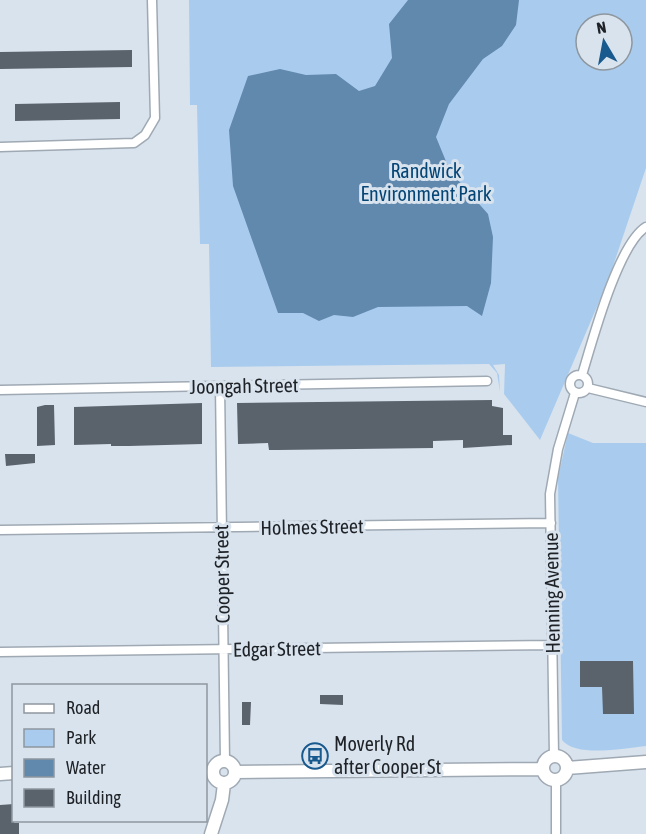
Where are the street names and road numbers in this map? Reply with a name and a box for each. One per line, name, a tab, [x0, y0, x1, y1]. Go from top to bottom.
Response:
street label: Joongah Street	[189, 373, 299, 398]
street label: Holmes Street	[260, 514, 364, 539]
street label: Cooper Street	[209, 524, 234, 624]
street label: Henning Avenue	[539, 532, 564, 654]
street label: Edgar Street	[233, 636, 321, 661]

